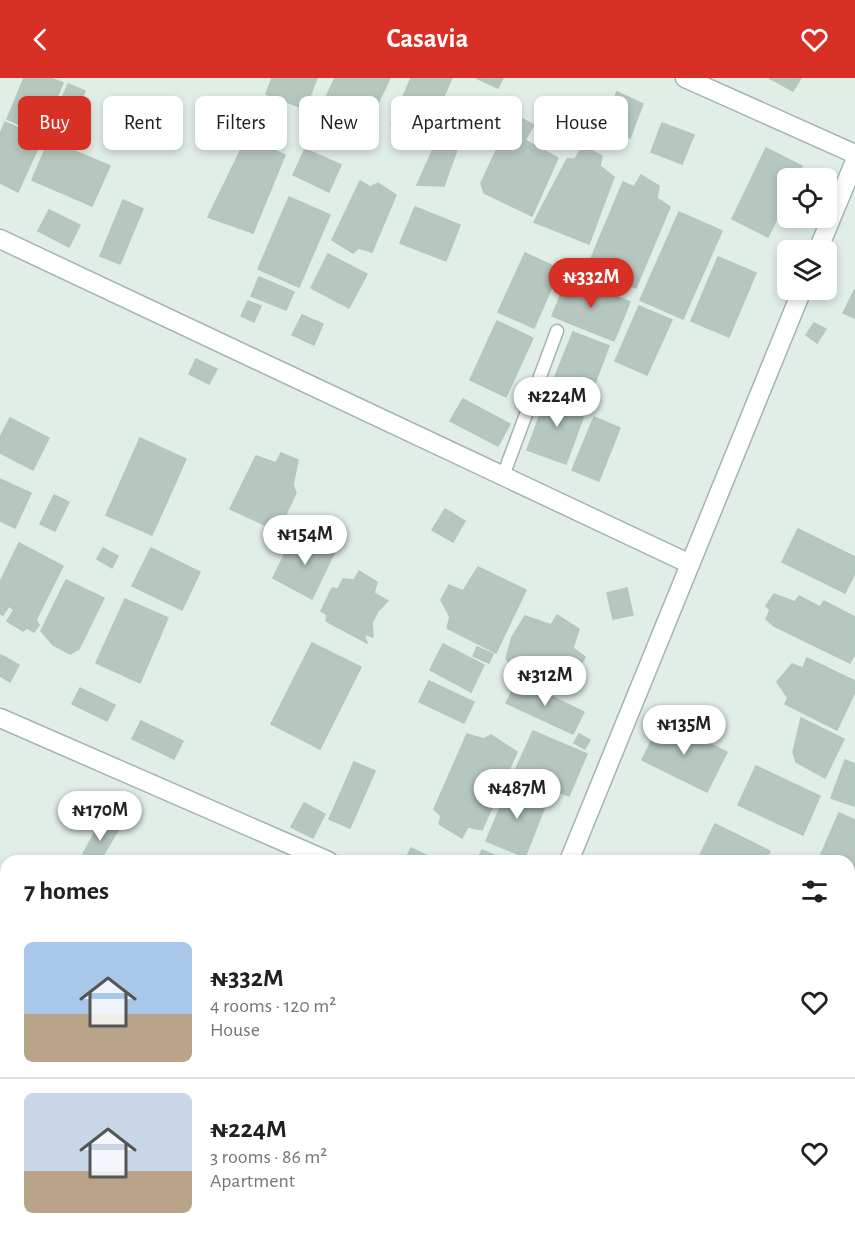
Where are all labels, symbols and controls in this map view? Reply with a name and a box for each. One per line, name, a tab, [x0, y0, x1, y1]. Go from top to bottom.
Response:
icon: back	[24, 23, 57, 56]
icon: heart	[798, 23, 831, 56]
text: Casavia	[386, 25, 469, 52]
chip: Buy	[18, 96, 91, 150]
chip: Rent	[103, 96, 183, 150]
chip: Filters	[195, 96, 287, 150]
chip: New	[299, 96, 379, 150]
chip: Apartment	[391, 96, 522, 150]
chip: House	[534, 96, 628, 150]
map controls	[777, 168, 837, 300]
button: locate	[777, 168, 837, 228]
button: layers	[777, 240, 837, 300]
pin: ₦332M	[549, 258, 633, 309]
text: ₦332M	[563, 267, 619, 287]
pin: ₦224M	[515, 377, 599, 428]
text: ₦224M	[528, 386, 586, 406]
pin: ₦154M	[263, 515, 347, 566]
text: ₦154M	[277, 524, 333, 544]
pin: ₦312M	[503, 656, 587, 707]
text: ₦312M	[517, 665, 573, 685]
pin: ₦135M	[642, 705, 726, 756]
text: ₦135M	[657, 714, 711, 734]
pin: ₦487M	[475, 769, 559, 820]
text: ₦487M	[488, 778, 546, 798]
pin: ₦170M	[58, 791, 142, 842]
text: ₦170M	[72, 800, 128, 820]
icon: filters	[798, 875, 831, 908]
text: 7 homes	[24, 878, 109, 904]
text: ₦332M	[210, 965, 284, 991]
icon: home	[72, 966, 144, 1038]
icon: heart	[798, 986, 831, 1019]
text: 4 rooms · 120 m²	[210, 996, 336, 1016]
text: House	[210, 1020, 260, 1040]
text: ₦224M	[210, 1116, 287, 1142]
icon: home	[72, 1117, 144, 1189]
icon: heart	[798, 1137, 831, 1170]
text: 3 rooms · 86 m²	[210, 1147, 327, 1167]
text: Apartment	[210, 1171, 295, 1191]

